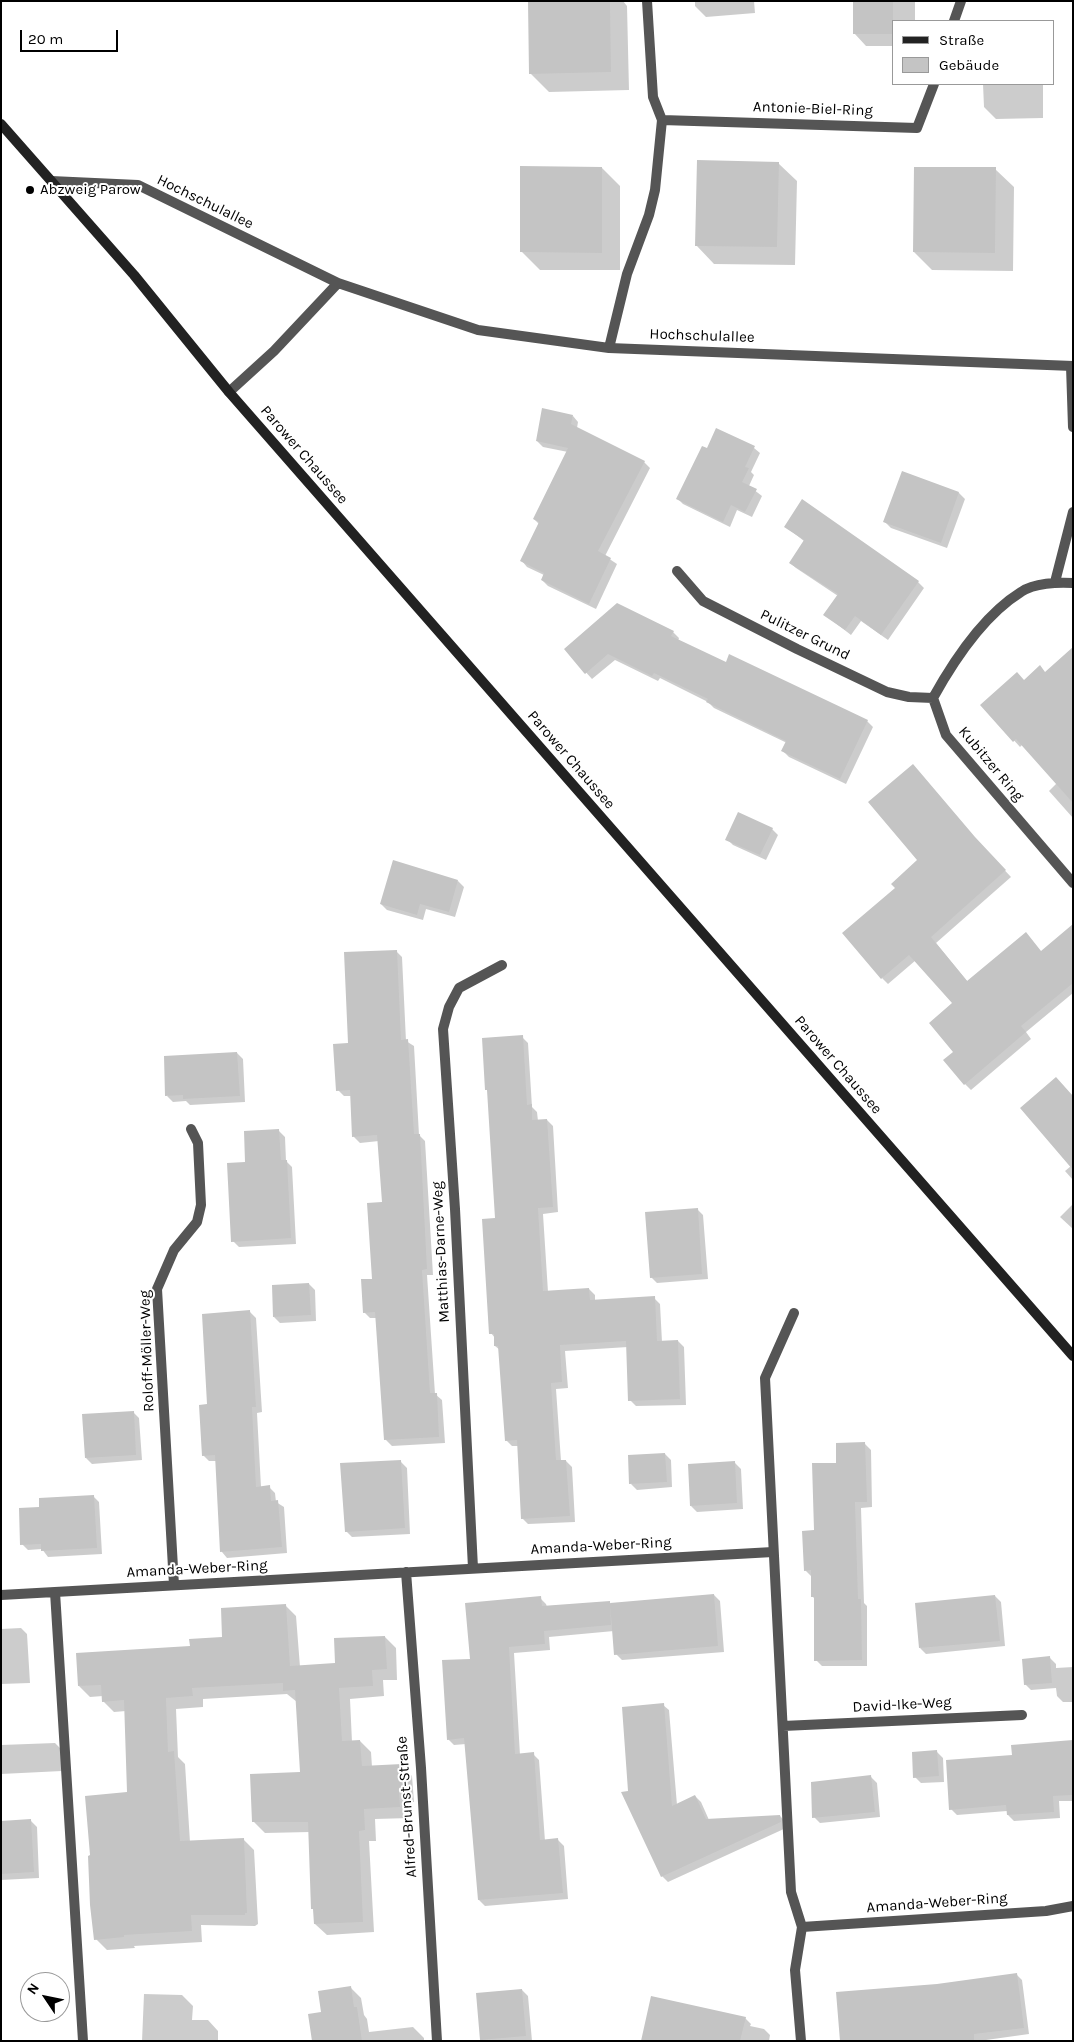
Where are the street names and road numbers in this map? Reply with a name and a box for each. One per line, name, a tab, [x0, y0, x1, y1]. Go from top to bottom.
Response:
street label: Antonie-Biel-Ring	[753, 98, 873, 120]
street label: Hochschulallee	[154, 171, 256, 233]
street label: Hochschulallee	[649, 325, 755, 347]
street label: Parower Chaussee	[256, 402, 352, 508]
street label: Pulitzer Grund	[757, 606, 853, 664]
street label: Parower Chaussee	[523, 707, 619, 813]
street label: Kubitzer Ring	[954, 723, 1028, 805]
street label: Parower Chaussee	[790, 1012, 886, 1118]
street label: Matthias-Darne-Weg	[428, 1181, 454, 1323]
street label: Roloff-Möller-Weg	[136, 1290, 158, 1412]
street label: Amanda-Weber-Ring	[530, 1533, 672, 1559]
street label: Amanda-Weber-Ring	[126, 1556, 268, 1582]
street label: David-Ike-Weg	[852, 1693, 952, 1717]
street label: Alfred-Brunst-Straße	[393, 1735, 421, 1879]
street label: Amanda-Weber-Ring	[866, 1889, 1008, 1917]

